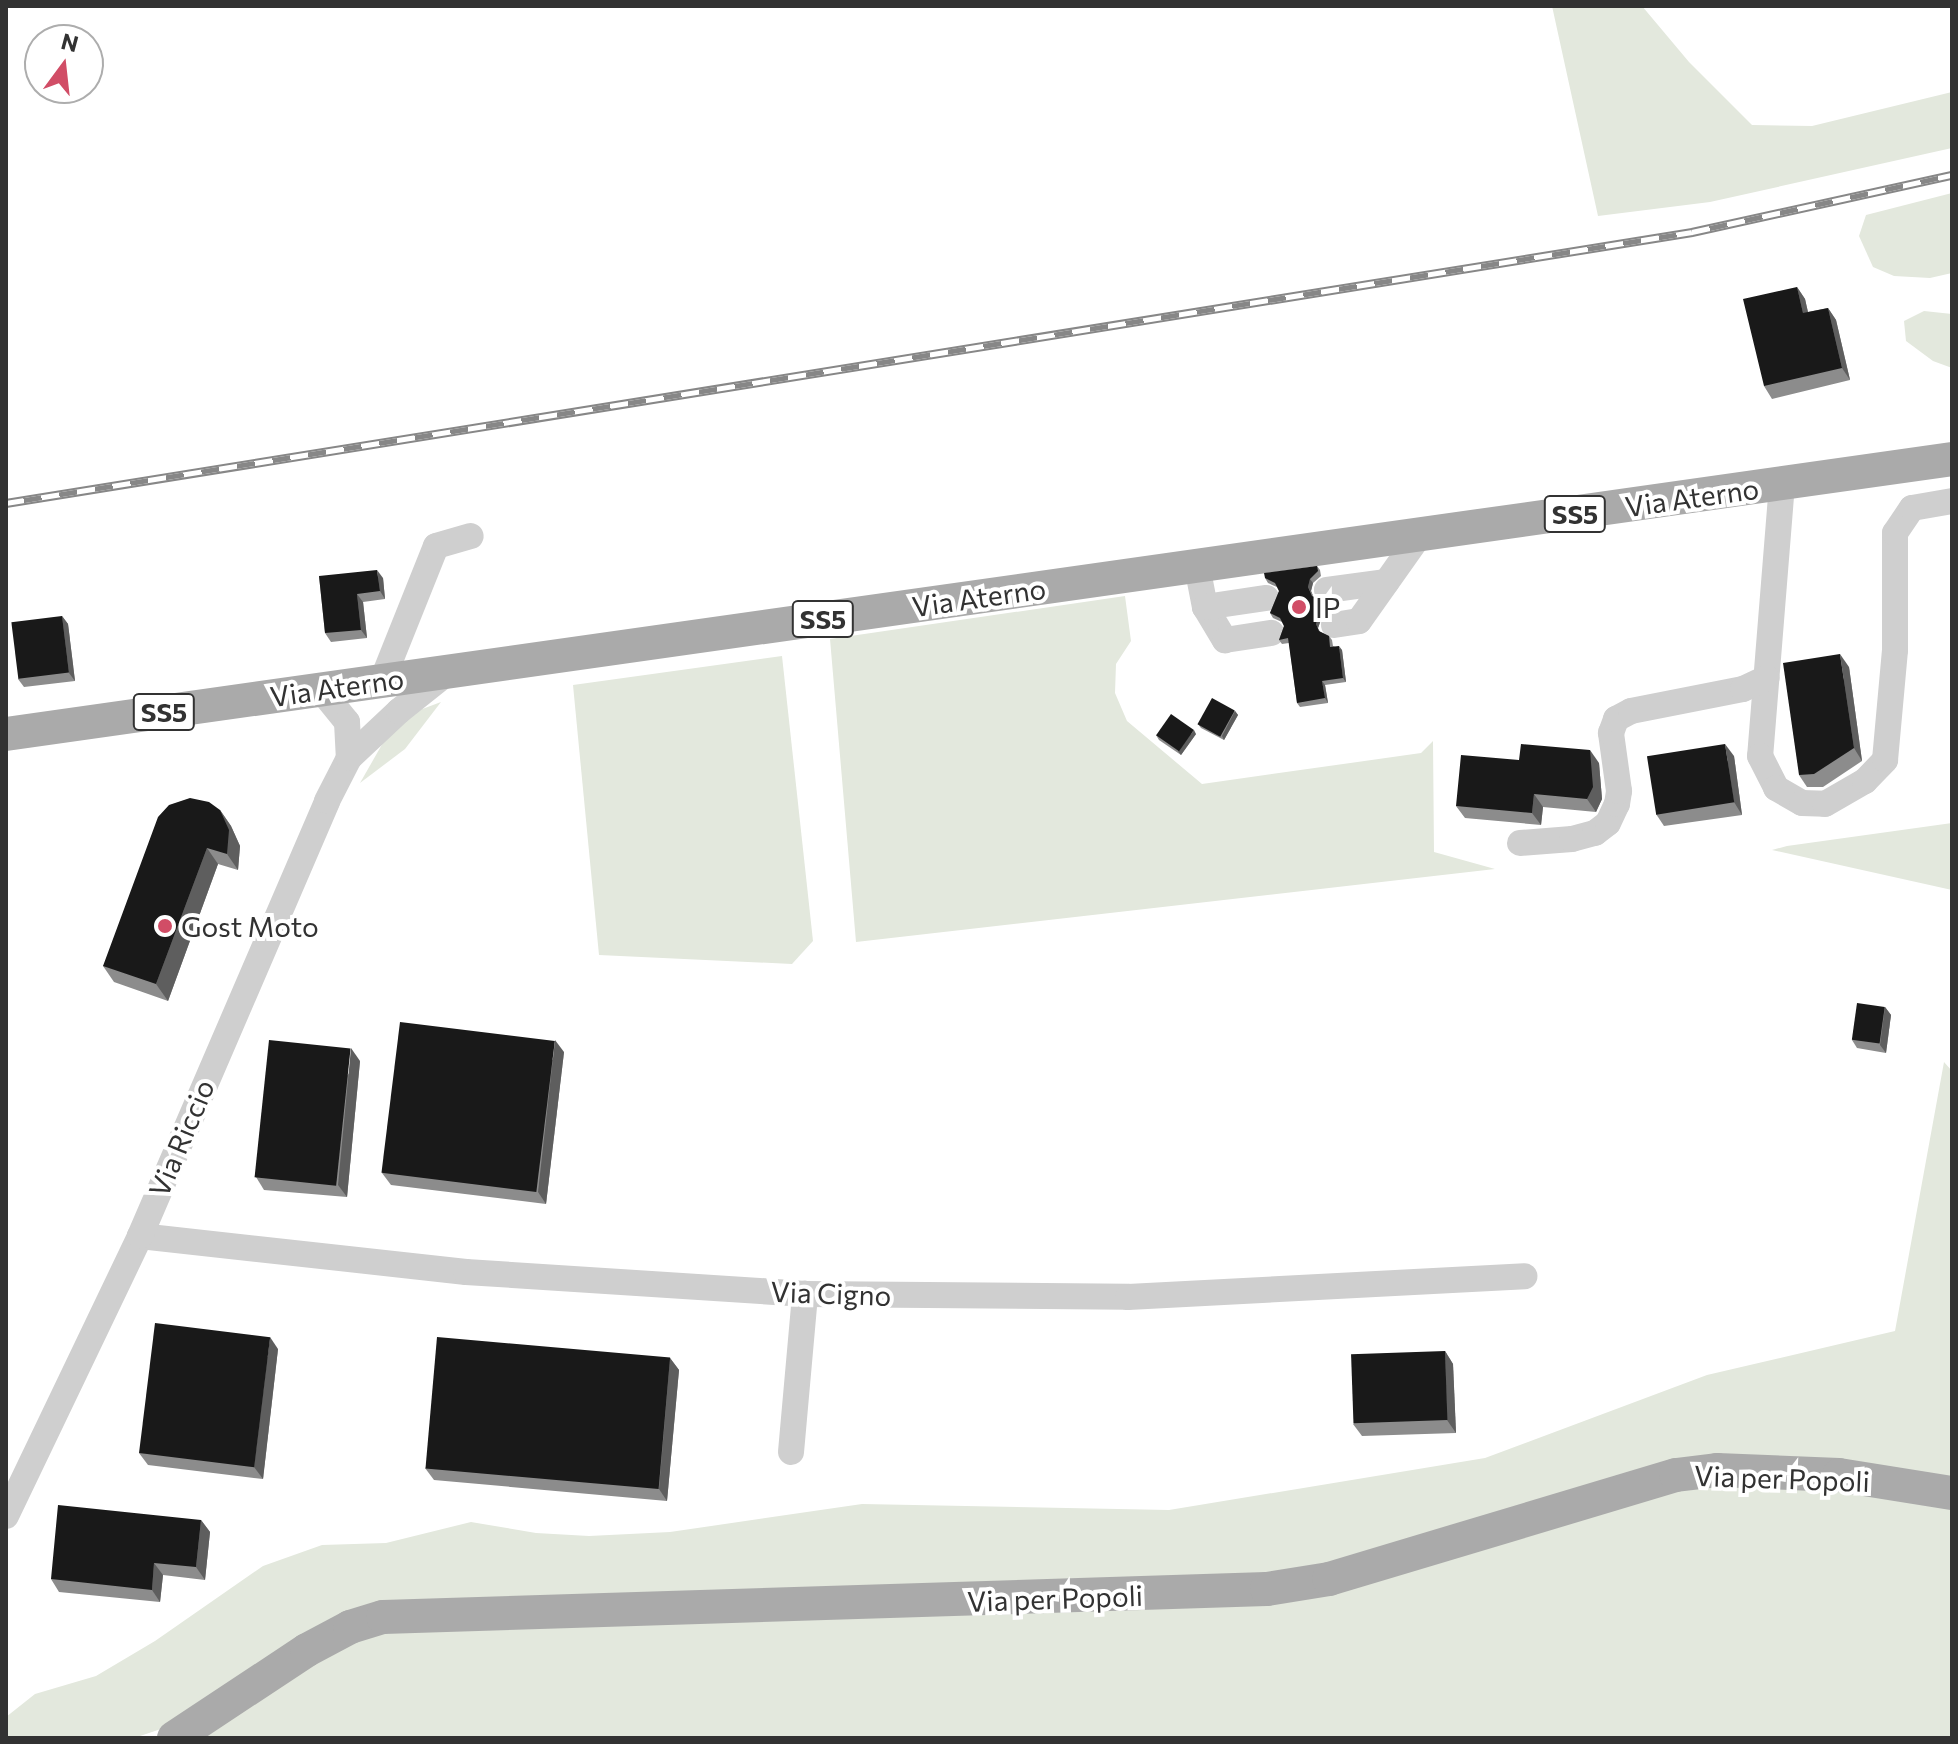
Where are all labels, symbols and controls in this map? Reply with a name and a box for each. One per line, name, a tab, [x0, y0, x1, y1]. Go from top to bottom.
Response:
north arrow	[24, 24, 104, 104]
text: N	[58, 27, 81, 57]
street label: Via Aterno	[1623, 471, 1761, 523]
road number: SS5	[1543, 492, 1607, 536]
street label: Via Aterno	[910, 571, 1048, 623]
place label: IP	[1315, 590, 1340, 624]
road number: SS5	[791, 597, 855, 641]
marker: IP	[1290, 598, 1308, 616]
street label: Via Aterno	[268, 661, 406, 713]
road number: SS5	[132, 690, 196, 734]
place label: Gost Moto	[181, 909, 319, 943]
marker: Gost Moto	[156, 917, 174, 935]
street label: Via Riccio	[141, 1074, 221, 1202]
street label: Via Cigno	[770, 1274, 892, 1312]
street label: Via per Popoli	[1694, 1458, 1870, 1498]
street label: Via per Popoli	[967, 1578, 1143, 1618]

